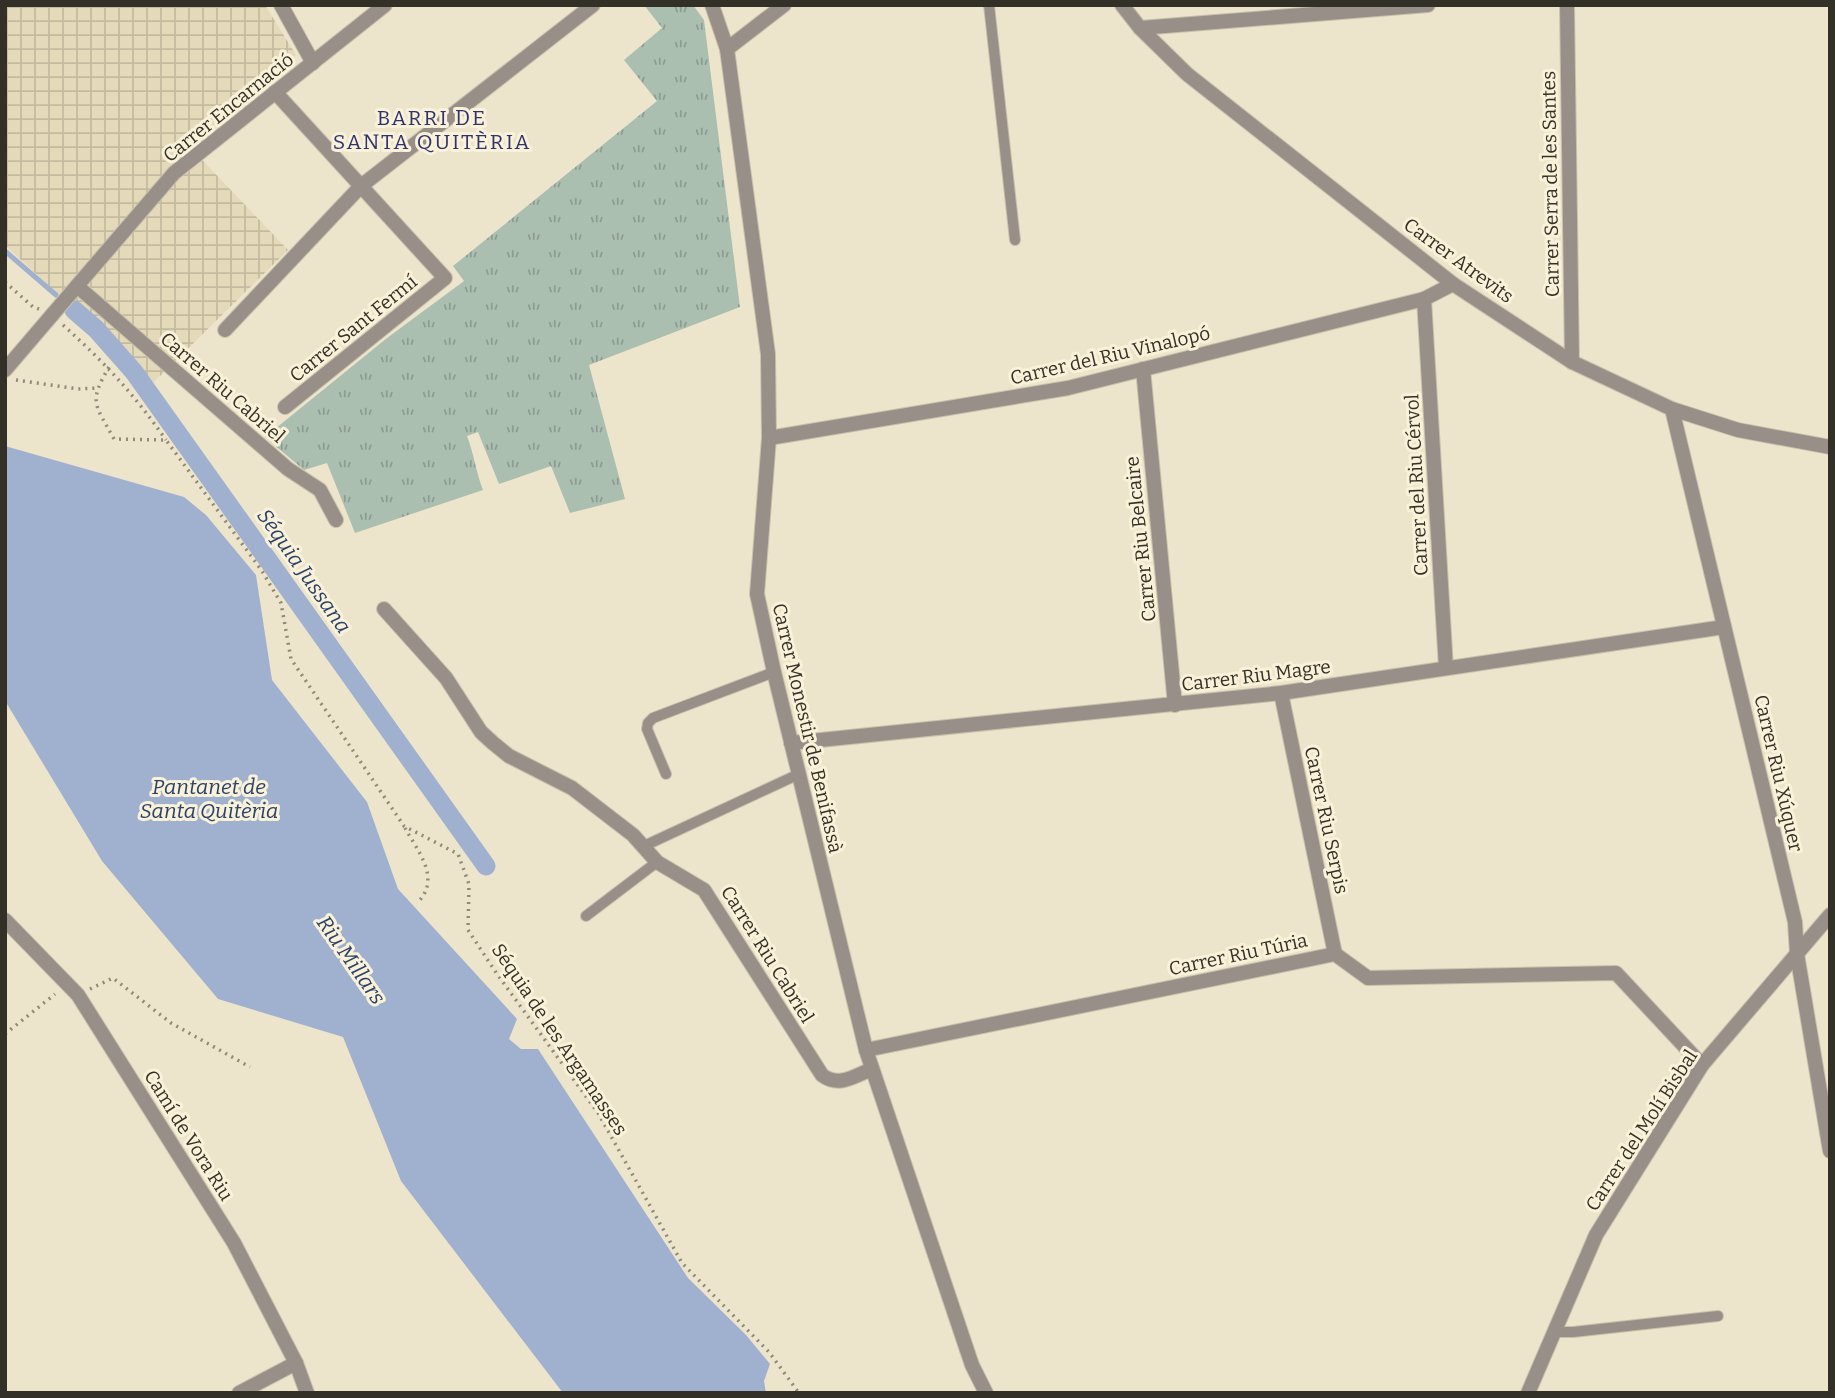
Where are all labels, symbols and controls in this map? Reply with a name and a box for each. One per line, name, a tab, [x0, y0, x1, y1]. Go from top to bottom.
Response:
street label: Carrer Encarnació	[159, 48, 298, 167]
street label: Carrer Serra de les Santes	[1537, 71, 1564, 297]
district label: BARRI DE SANTA QUITÈRIA	[333, 105, 531, 155]
street label: Carrer Atrevits	[1399, 213, 1518, 308]
street label: Carrer Sant Fermí	[285, 270, 422, 387]
street label: Carrer del Riu Vinalopó	[1008, 321, 1212, 390]
street label: Carrer Riu Cabriel	[156, 327, 290, 448]
street label: Carrer del Riu Cérvol	[1400, 393, 1433, 576]
street label: Carrer Riu Belcaire	[1120, 455, 1161, 623]
water label: Séquia Jussana	[251, 504, 357, 638]
street label: Carrer Monestir de Benifassà	[768, 601, 848, 856]
street label: Carrer Riu Magre	[1180, 655, 1332, 696]
street label: Carrer Riu Xúquer	[1749, 692, 1808, 854]
street label: Carrer Riu Serpis	[1300, 744, 1353, 896]
water label: Pantanet de Santa Quitèria	[140, 774, 278, 824]
street label: Carrer Riu Cabriel	[716, 881, 819, 1027]
water label: Riu Millars	[311, 911, 391, 1009]
street label: Carrer Riu Túria	[1167, 928, 1310, 980]
street label: Séquia de les Argamasses	[487, 939, 632, 1139]
street label: Carrer del Molí Bisbal	[1581, 1045, 1702, 1215]
street label: Camí de Vora Riu	[139, 1066, 238, 1205]

